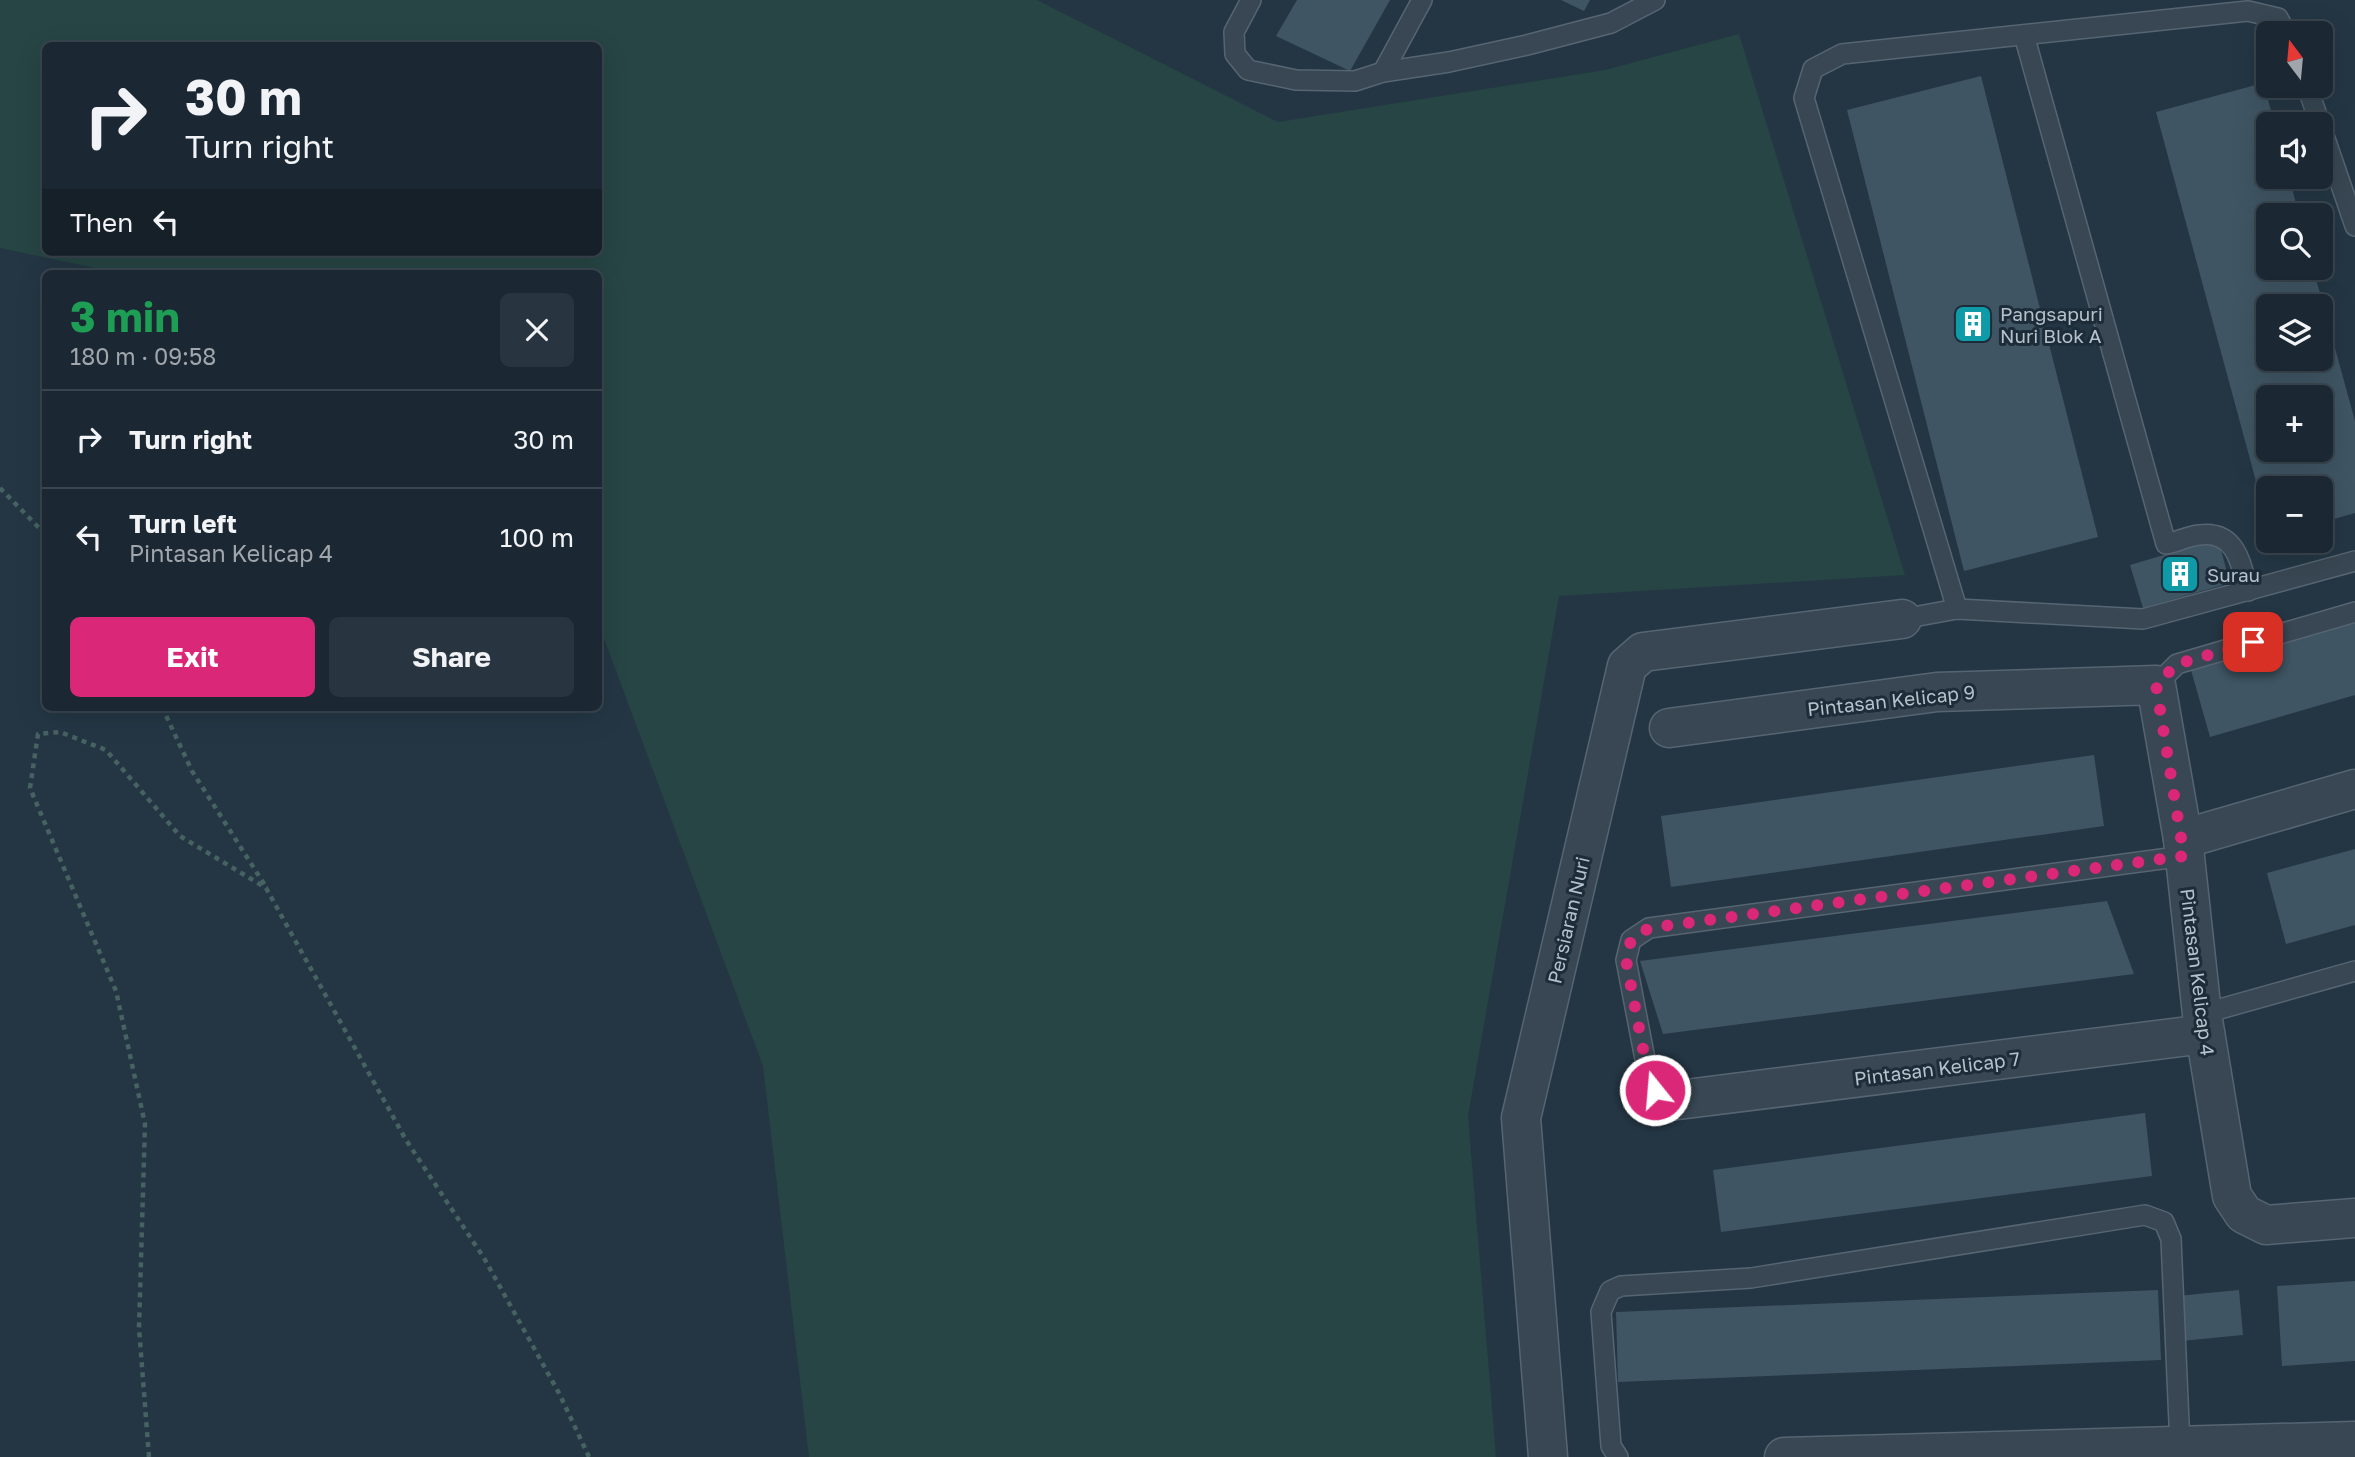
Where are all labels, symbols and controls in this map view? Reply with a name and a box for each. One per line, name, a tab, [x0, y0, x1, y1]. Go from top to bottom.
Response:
north arrow	[2256, 21, 2333, 98]
map controls	[2256, 21, 2333, 553]
text: 30 m	[185, 67, 302, 126]
icon: right	[70, 70, 161, 161]
button: sound	[2256, 112, 2333, 189]
text: Turn right	[185, 127, 334, 165]
icon: left	[147, 203, 185, 241]
button: search	[2256, 203, 2333, 280]
text: Then	[70, 207, 133, 238]
text: 3 min	[70, 291, 180, 341]
button: close	[500, 293, 574, 367]
button: layers	[2256, 294, 2333, 371]
place label: Pangsapuri Nuri Blok A	[2000, 302, 2103, 347]
building icon: Pangsapuri Nuri Blok A	[1952, 303, 1994, 345]
text: 180 m · 09:58	[70, 342, 216, 370]
button: +	[2256, 385, 2333, 462]
icon: right	[70, 420, 108, 458]
text: Turn right	[129, 424, 252, 455]
text: 30 m	[513, 424, 574, 455]
button: −	[2256, 476, 2333, 553]
text: Turn left	[129, 508, 237, 539]
icon: left	[70, 518, 108, 556]
text: 100 m	[500, 522, 574, 553]
text: Pintasan Kelicap 4	[129, 539, 333, 567]
building icon: Surau	[2159, 553, 2201, 595]
place label: Surau	[2207, 563, 2260, 586]
pin	[2223, 612, 2283, 672]
button: Exit	[70, 617, 315, 697]
button: Share	[329, 617, 574, 697]
icon: arrive	[2234, 623, 2272, 661]
street label: Pintasan Kelicap 9	[1806, 680, 1976, 720]
street label: Persiaran Nuri	[1542, 854, 1594, 986]
street label: Pintasan Kelicap 4	[2176, 887, 2220, 1057]
street label: Pintasan Kelicap 7	[1853, 1046, 2021, 1090]
position arrow	[1618, 1053, 1692, 1127]

